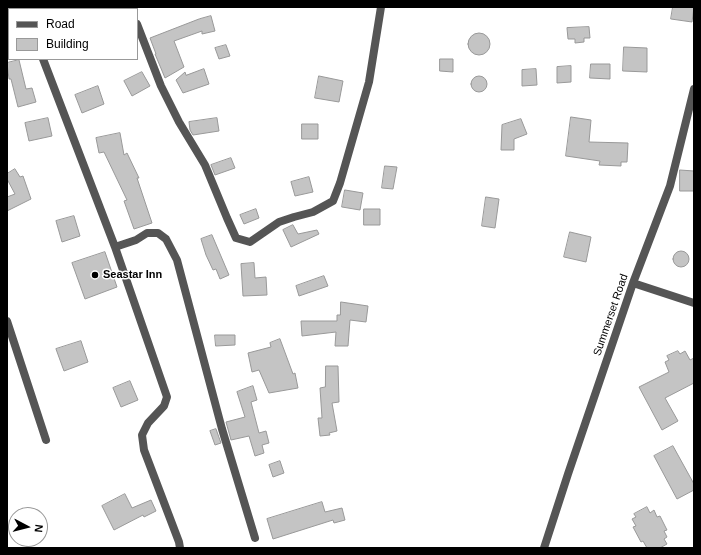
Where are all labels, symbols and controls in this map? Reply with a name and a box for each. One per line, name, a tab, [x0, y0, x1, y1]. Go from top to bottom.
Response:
legend	[8, 8, 138, 60]
text: Road	[46, 17, 75, 31]
text: Building	[46, 37, 89, 51]
place label: Seastar Inn	[103, 268, 162, 282]
marker: Seastar Inn	[90, 270, 100, 280]
street label: Summerset Road	[591, 272, 631, 358]
north arrow	[8, 507, 48, 547]
text: N	[32, 524, 45, 533]

